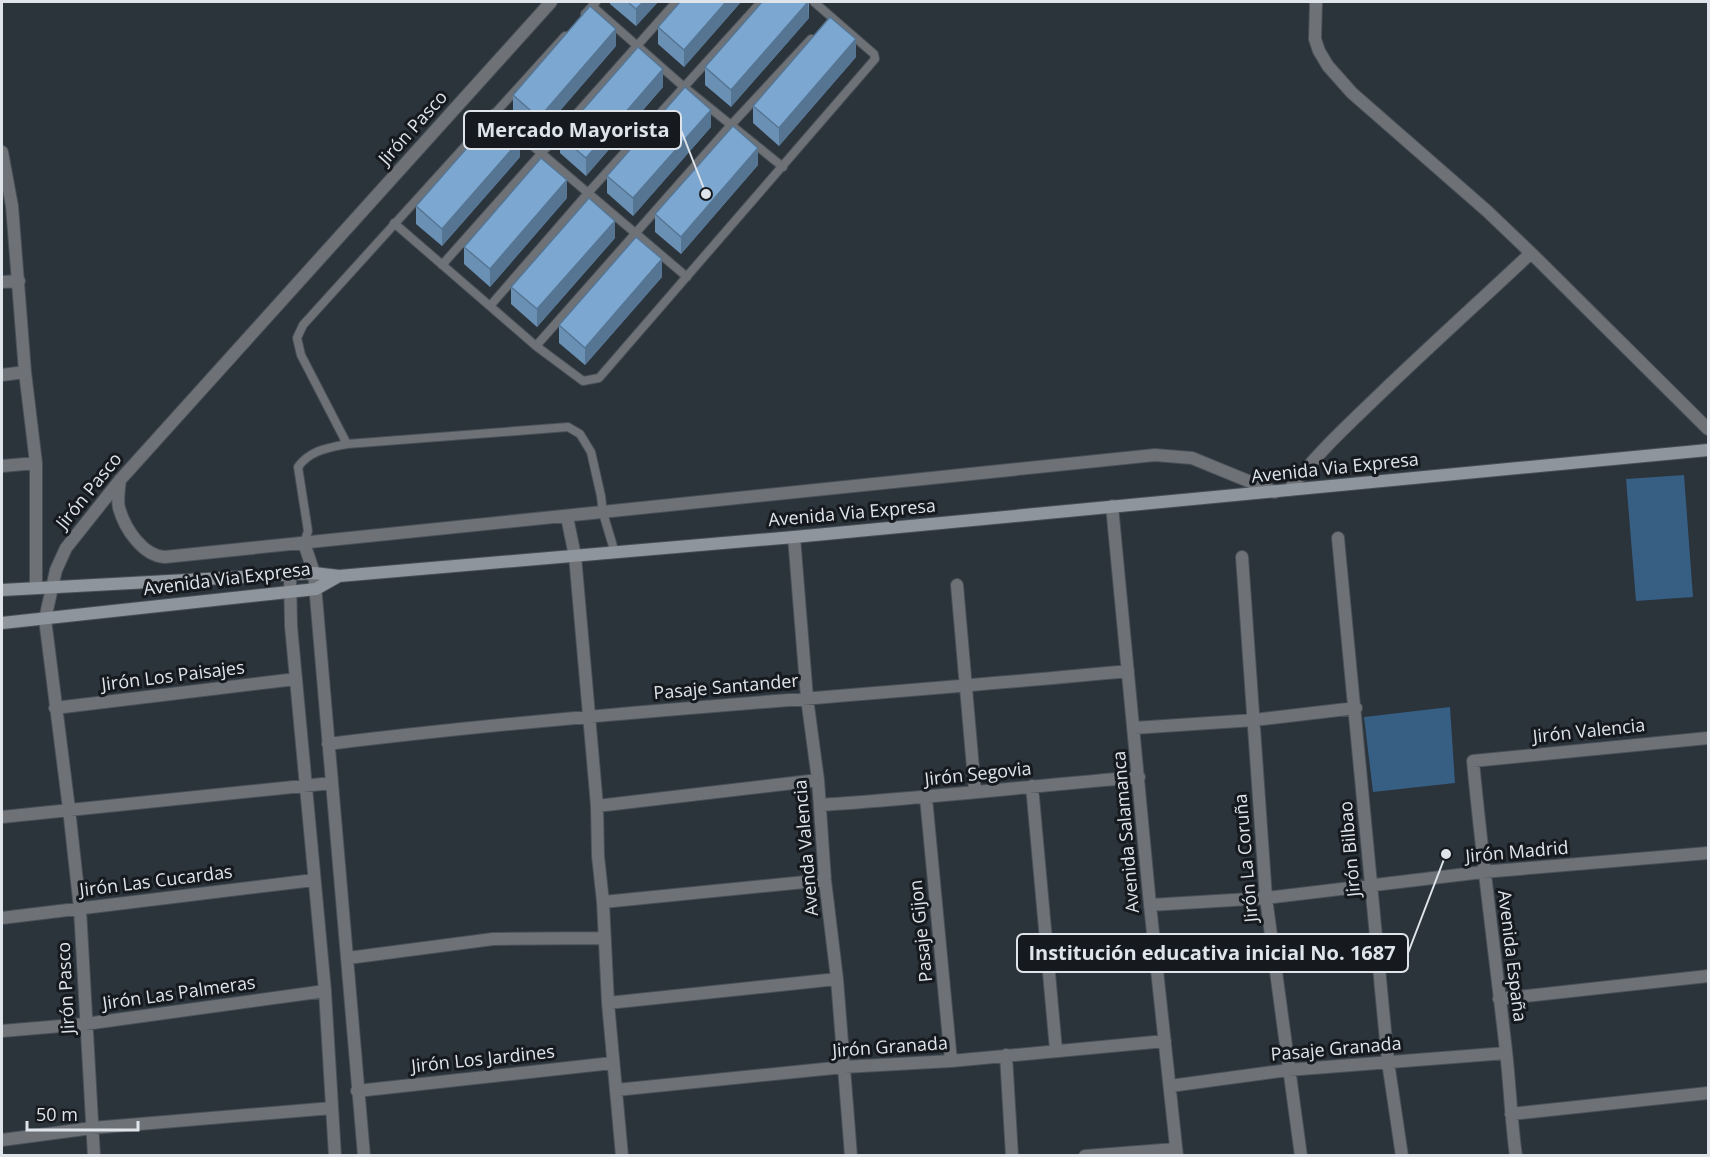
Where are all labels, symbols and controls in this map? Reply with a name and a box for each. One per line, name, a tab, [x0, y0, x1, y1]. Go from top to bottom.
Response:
street label: Jirón Pasco	[371, 85, 452, 171]
callout: Mercado Mayorista	[464, 111, 681, 149]
text: Mercado Mayorista	[477, 116, 669, 143]
street label: Avenida Via Expresa	[1250, 446, 1420, 488]
street label: Jirón Pasco	[49, 447, 127, 535]
street label: Avenida Via Expresa	[767, 493, 937, 531]
street label: Avenida Via Expresa	[142, 556, 312, 600]
street label: Jirón Los Paisajes	[98, 654, 246, 696]
street label: Pasaje Santander	[652, 668, 800, 704]
street label: Jirón Valencia	[1530, 712, 1646, 748]
street label: Avenida Salamanca	[1106, 750, 1144, 914]
street label: Jirón Segovia	[921, 755, 1033, 791]
street label: Avenda Valencia	[787, 779, 823, 917]
street label: Jirón La Coruña	[1227, 793, 1263, 925]
street label: Jirón Bilbao	[1333, 800, 1365, 900]
street label: Jirón Madrid	[1462, 835, 1569, 868]
street label: Jirón Las Cucardas	[76, 859, 234, 902]
street label: Pasaje Gijon	[903, 879, 937, 983]
street label: Avenida España	[1493, 889, 1533, 1023]
callout: Institución educativa inicial No. 1687	[1017, 934, 1408, 972]
text: Institución educativa inicial No. 1687	[1028, 939, 1396, 966]
street label: Jirón Pasco	[51, 941, 80, 1037]
street label: Jirón Las Palmeras	[99, 969, 257, 1015]
street label: Jirón Granada	[829, 1030, 949, 1062]
street label: Pasaje Granada	[1269, 1030, 1402, 1066]
street label: Jirón Los Jardines	[408, 1039, 556, 1078]
scale bar	[27, 1094, 138, 1132]
text: 50 m	[36, 1102, 78, 1126]

